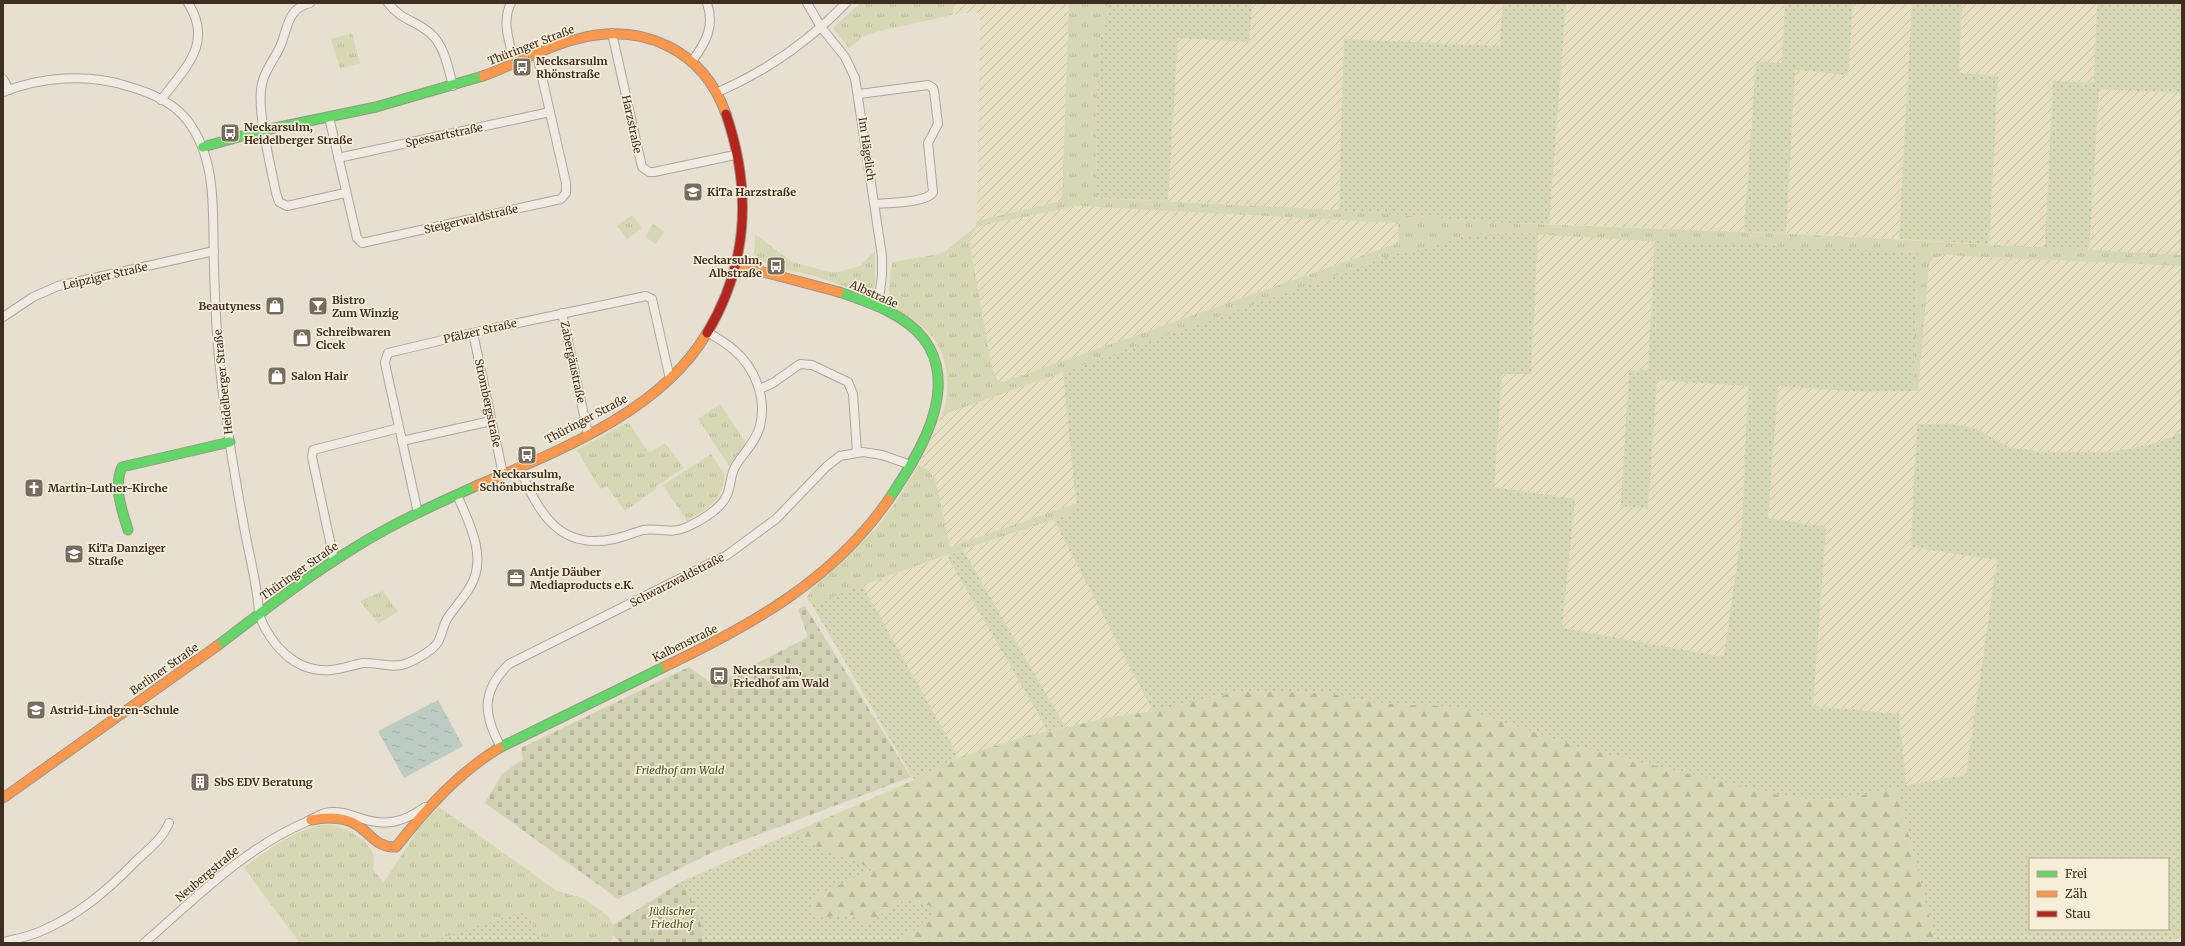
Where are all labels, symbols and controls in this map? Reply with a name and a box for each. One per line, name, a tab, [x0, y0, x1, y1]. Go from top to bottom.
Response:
street label: Thüringer Straße	[486, 22, 577, 68]
place label: Necksarsulm Rhönstraße	[536, 54, 608, 81]
bus stop icon: Necksarsulm Rhönstraße	[511, 56, 533, 78]
street label: Harzstraße	[619, 94, 645, 155]
street label: Im Hägelich	[856, 116, 878, 182]
place label: Neckarsulm, Heidelberger Straße	[244, 120, 353, 147]
street label: Spessartstraße	[404, 120, 484, 150]
bus stop icon: Neckarsulm, Heidelberger Straße	[219, 122, 241, 144]
school or university icon: KiTa Harzstraße	[682, 181, 704, 203]
place label: KiTa Harzstraße	[707, 185, 796, 199]
street label: Steigerwaldstraße	[423, 201, 520, 237]
place label: Neckarsulm, Albstraße	[693, 253, 762, 280]
bus stop icon: Neckarsulm, Albstraße	[765, 255, 787, 277]
street label: Leipziger Straße	[61, 259, 149, 293]
street label: Albstraße	[847, 277, 901, 311]
place label: Bistro Zum Winzig	[332, 293, 399, 320]
shop icon: Beautyness	[264, 295, 286, 317]
bar icon: Bistro Zum Winzig	[307, 295, 329, 317]
place label: Beautyness	[198, 299, 261, 313]
street label: Pfälzer Straße	[442, 316, 518, 346]
street label: Zabergäustraße	[557, 320, 589, 404]
place label: Schreibwaren Cicek	[316, 325, 391, 352]
shop icon: Schreibwaren Cicek	[291, 327, 313, 349]
street label: Heidelberger Straße	[211, 329, 235, 435]
street label: Strombergstraße	[472, 357, 504, 449]
shop icon: Salon Hair	[266, 365, 288, 387]
place label: Salon Hair	[291, 369, 348, 383]
street label: Thüringer Straße	[542, 391, 630, 447]
bus stop icon: Neckarsulm, Schönbuchstraße	[516, 444, 538, 466]
place label: Neckarsulm, Schönbuchstraße	[479, 467, 575, 494]
church icon: Martin-Luther-Kirche	[23, 477, 45, 499]
place label: Martin-Luther-Kirche	[48, 481, 168, 495]
street label: Thüringer Straße	[257, 539, 341, 603]
place label: KiTa Danziger Straße	[88, 541, 166, 568]
school or university icon: KiTa Danziger Straße	[63, 543, 85, 565]
street label: Schwarzwaldstraße	[627, 550, 727, 610]
place label: Antje Däuber Mediaproducts e.K.	[529, 565, 634, 592]
office icon: Antje Däuber Mediaproducts e.K.	[505, 567, 527, 589]
street label: Kalbenstraße	[650, 621, 720, 665]
street label: Berliner Straße	[127, 640, 201, 698]
place label: Neckarsulm, Friedhof am Wald	[733, 663, 829, 690]
bus stop icon: Neckarsulm, Friedhof am Wald	[708, 665, 730, 687]
school or university icon: Astrid-Lindgren-Schule	[25, 699, 47, 721]
place label: Astrid-Lindgren-Schule	[49, 703, 179, 717]
park label: Friedhof am Wald	[635, 763, 725, 777]
building icon: SbS EDV Beratung	[189, 771, 211, 793]
place label: SbS EDV Beratung	[214, 775, 313, 789]
street label: Neubergstraße	[172, 843, 242, 905]
legend	[2029, 858, 2169, 930]
text: Frei	[2065, 866, 2087, 881]
text: Zäh	[2065, 886, 2087, 901]
park label: Jüdischer Friedhof	[648, 904, 695, 931]
text: Stau	[2065, 906, 2091, 921]

